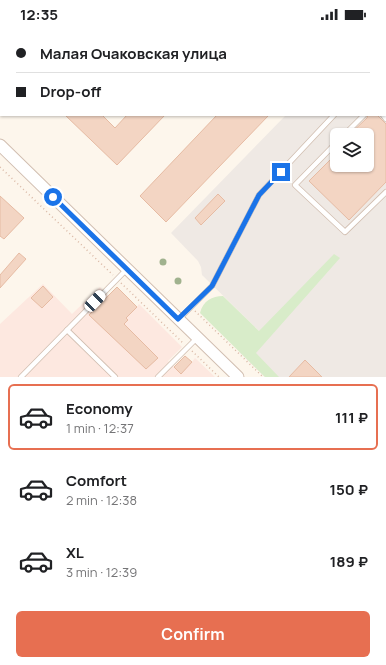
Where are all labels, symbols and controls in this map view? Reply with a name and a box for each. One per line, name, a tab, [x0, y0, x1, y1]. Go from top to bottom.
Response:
text: 12:35	[20, 4, 58, 25]
text: Малая Очаковская улица	[40, 43, 227, 64]
text: Drop-off	[40, 81, 101, 102]
map controls	[330, 128, 374, 172]
button: layers	[330, 128, 374, 172]
route end	[272, 163, 290, 181]
route start	[44, 188, 62, 206]
car	[82, 288, 108, 314]
text: Economy	[66, 398, 133, 419]
icon: car	[18, 399, 54, 435]
text: 111 ₽	[335, 407, 368, 428]
text: 1 min · 12:37	[66, 419, 134, 437]
text: Comfort	[66, 470, 127, 491]
icon: car	[18, 471, 54, 507]
text: 150 ₽	[329, 479, 368, 500]
text: 2 min · 12:38	[66, 491, 137, 509]
text: XL	[66, 542, 84, 563]
icon: car	[18, 543, 54, 579]
text: 189 ₽	[330, 551, 368, 572]
text: 3 min · 12:39	[66, 563, 137, 581]
button: Confirm	[16, 611, 370, 657]

